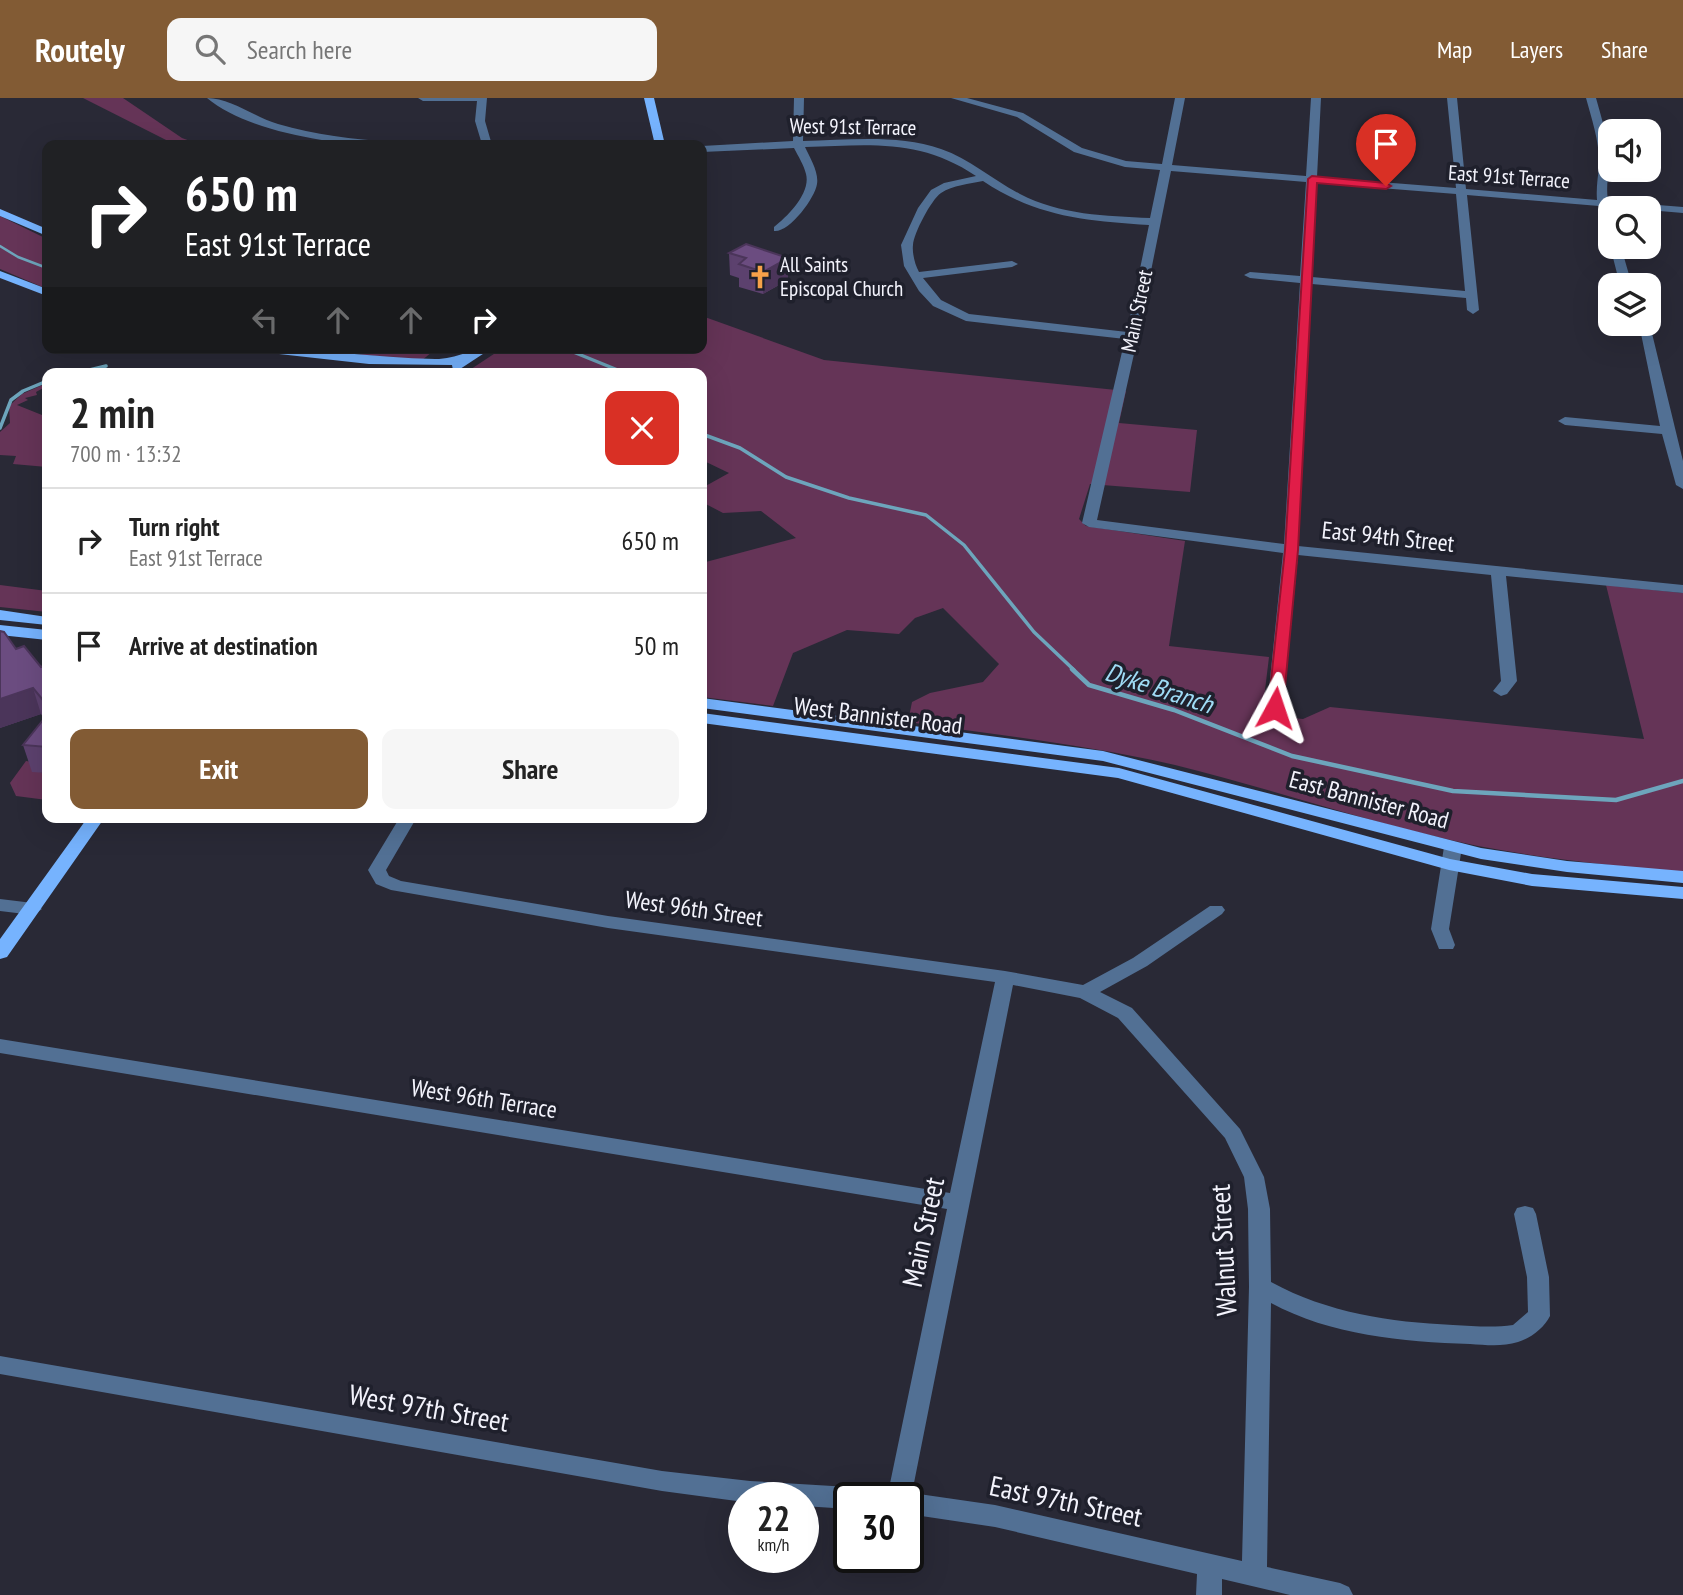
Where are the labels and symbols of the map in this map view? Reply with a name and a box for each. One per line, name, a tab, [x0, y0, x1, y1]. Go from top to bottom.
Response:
street label: West 91st Terrace	[789, 112, 917, 141]
pin	[1356, 114, 1416, 186]
street label: East 91st Terrace	[1447, 159, 1571, 194]
place label: All Saints Episcopal Church	[780, 251, 903, 302]
church icon: All Saints Episcopal Church	[746, 263, 774, 291]
street label: Main Street	[1115, 267, 1158, 355]
street label: East 94th Street	[1320, 514, 1456, 559]
water label: Dyke Branch	[1101, 655, 1219, 721]
position arrow	[1238, 671, 1312, 745]
street label: West Bannister Road	[792, 690, 964, 741]
street label: East Bannister Road	[1286, 763, 1452, 836]
street label: West 96th Street	[623, 884, 765, 934]
street label: West 96th Terrace	[409, 1072, 559, 1125]
street label: Main Street	[893, 1173, 952, 1290]
street label: Walnut Street	[1201, 1183, 1244, 1317]
street label: West 97th Street	[346, 1375, 512, 1440]
street label: East 97th Street	[986, 1466, 1146, 1535]
speed limit sign: 30	[833, 1482, 924, 1573]

